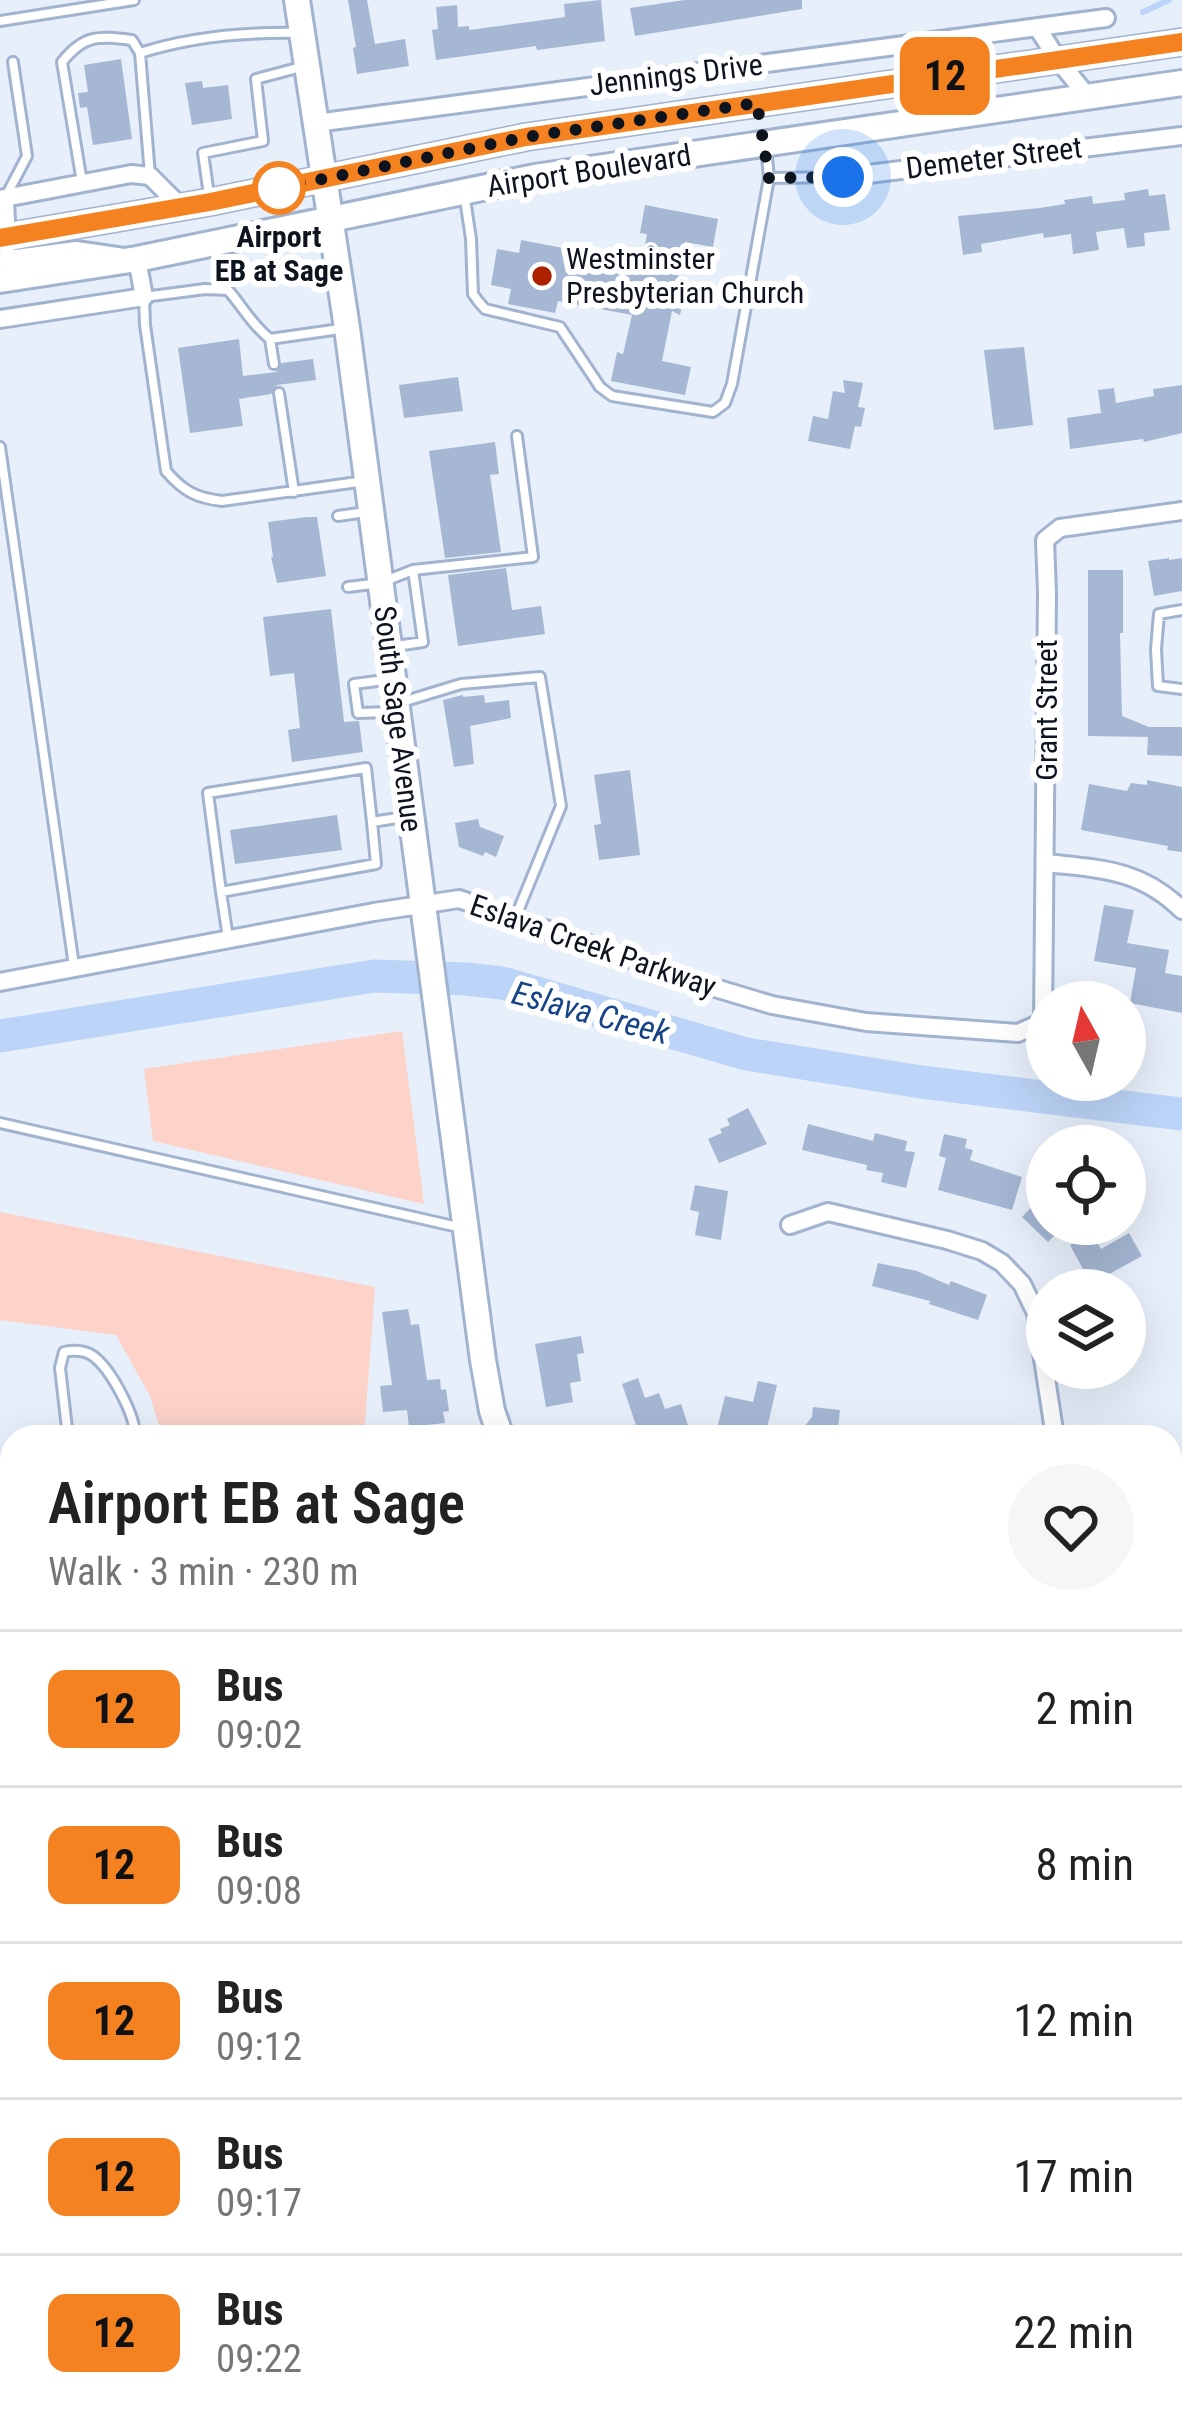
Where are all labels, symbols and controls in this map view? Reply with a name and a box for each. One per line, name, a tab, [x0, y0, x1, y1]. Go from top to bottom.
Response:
line badge: 12	[891, 37, 999, 115]
street label: Jennings Drive	[587, 47, 765, 102]
text: 12	[924, 51, 966, 100]
street label: Demeter Street	[904, 129, 1084, 186]
street label: Airport Boulevard	[484, 137, 694, 204]
your location	[813, 147, 873, 207]
marker: Airport EB at Sage	[254, 163, 304, 213]
place label: Airport EB at Sage	[215, 219, 343, 288]
place label: Westminster Presbyterian Church	[566, 241, 804, 310]
marker: Westminster Presbyterian Church	[529, 263, 555, 289]
street label: South Sage Avenue	[367, 604, 430, 834]
street label: Grant Street	[1029, 639, 1064, 781]
street label: Eslava Creek Parkway	[466, 887, 721, 1004]
water label: Eslava Creek	[508, 973, 674, 1052]
north arrow	[1026, 981, 1146, 1101]
map controls	[1026, 981, 1146, 1389]
button: locate	[1026, 1125, 1146, 1245]
button: layers	[1026, 1269, 1146, 1389]
button: heart	[1008, 1464, 1134, 1590]
text: Airport EB at Sage	[48, 1470, 465, 1537]
text: Walk · 3 min · 230 m	[48, 1549, 359, 1595]
text: Bus	[216, 1659, 284, 1712]
text: 2 min	[1035, 1682, 1134, 1735]
text: 12	[93, 1684, 135, 1733]
text: 09:02	[216, 1712, 302, 1758]
text: Bus	[216, 1815, 284, 1868]
text: 8 min	[1035, 1838, 1134, 1891]
text: 12	[93, 1840, 135, 1889]
text: 09:08	[216, 1868, 302, 1914]
text: Bus	[216, 1971, 284, 2024]
text: 12 min	[1013, 1994, 1134, 2047]
text: 12	[93, 1996, 135, 2045]
text: 09:12	[216, 2024, 302, 2070]
text: Bus	[216, 2127, 284, 2180]
text: 17 min	[1013, 2150, 1134, 2203]
text: 12	[93, 2152, 135, 2201]
text: 09:17	[216, 2180, 302, 2226]
text: Bus	[216, 2283, 284, 2336]
text: 22 min	[1013, 2306, 1134, 2359]
text: 12	[93, 2308, 135, 2357]
text: 09:22	[216, 2336, 302, 2382]

